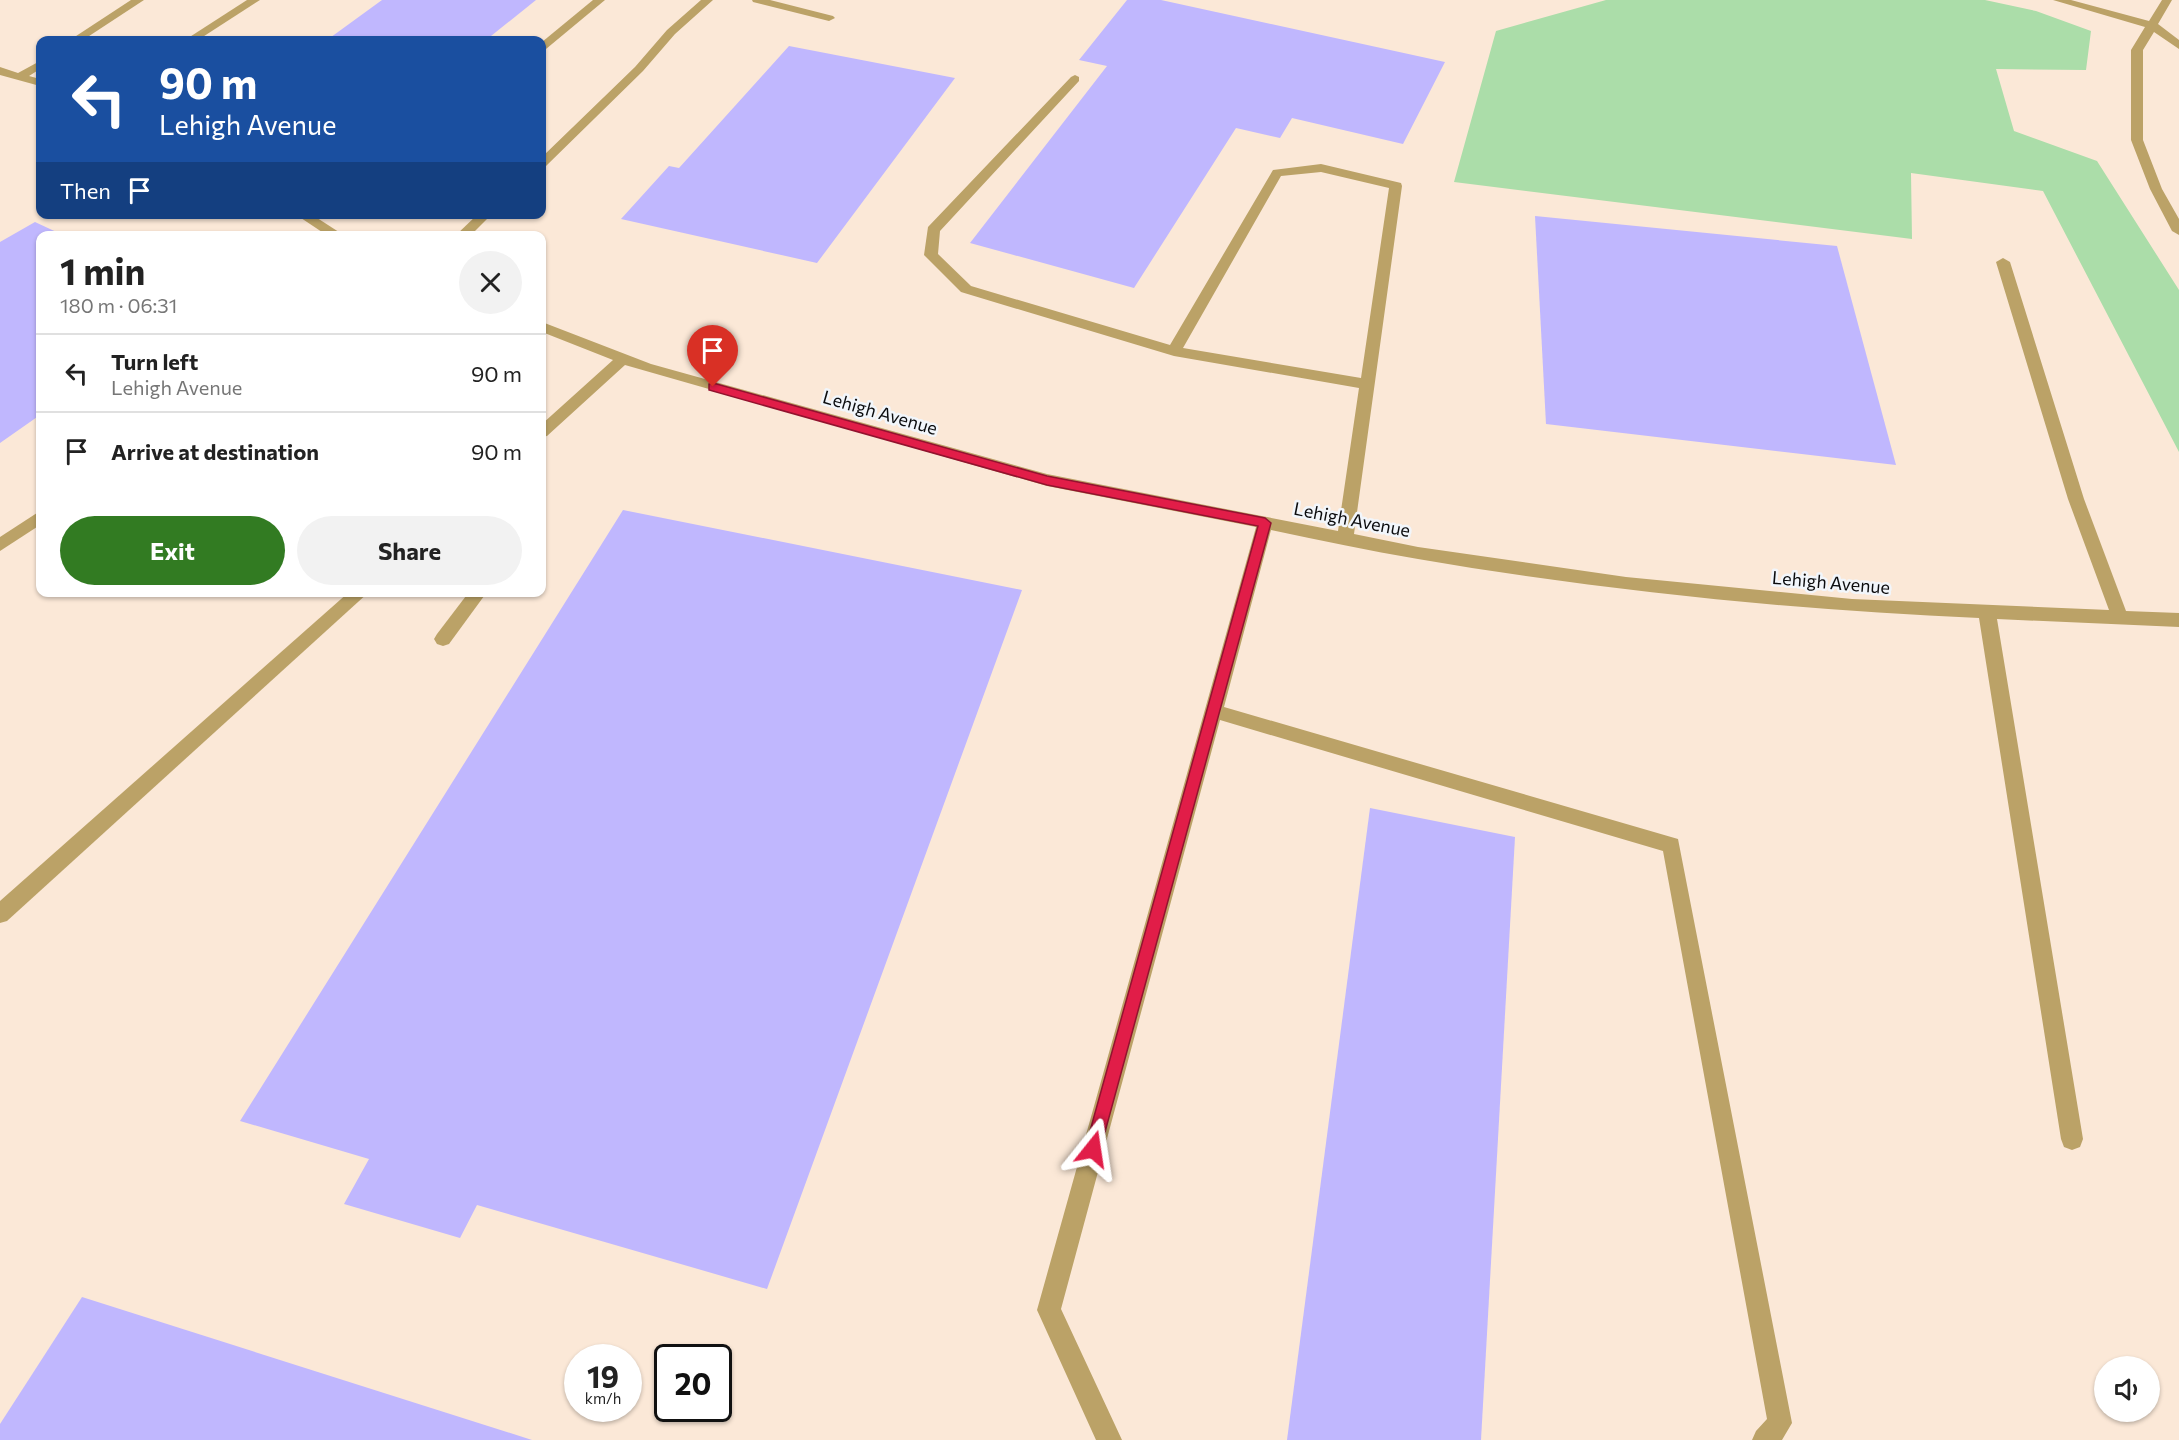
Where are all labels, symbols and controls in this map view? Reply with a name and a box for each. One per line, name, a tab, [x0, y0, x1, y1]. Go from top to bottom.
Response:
text: 90 m	[159, 56, 258, 108]
icon: left	[60, 60, 138, 138]
text: Lehigh Avenue	[159, 108, 336, 141]
icon: arrive	[123, 174, 156, 207]
text: Then	[60, 177, 111, 204]
text: 1 min	[60, 248, 145, 292]
button: close	[459, 251, 522, 314]
text: 180 m · 06:31	[60, 293, 177, 317]
pin	[687, 325, 738, 387]
icon: arrive	[696, 334, 729, 367]
text: Turn left	[111, 348, 198, 375]
icon: left	[60, 357, 93, 390]
text: 90 m	[471, 360, 522, 387]
text: Lehigh Avenue	[111, 375, 242, 399]
street label: Lehigh Avenue	[820, 385, 940, 439]
icon: arrive	[60, 435, 93, 468]
text: Arrive at destination	[111, 438, 319, 465]
text: 90 m	[471, 438, 522, 465]
street label: Lehigh Avenue	[1292, 497, 1412, 541]
button: Exit	[60, 516, 285, 585]
button: Share	[297, 516, 522, 585]
street label: Lehigh Avenue	[1771, 566, 1891, 598]
position arrow	[1061, 1117, 1125, 1181]
speed limit sign: 20	[654, 1344, 732, 1422]
map controls	[2094, 1356, 2160, 1422]
button: sound	[2094, 1356, 2160, 1422]
text: 19	[587, 1357, 619, 1394]
text: km/h	[585, 1389, 621, 1407]

